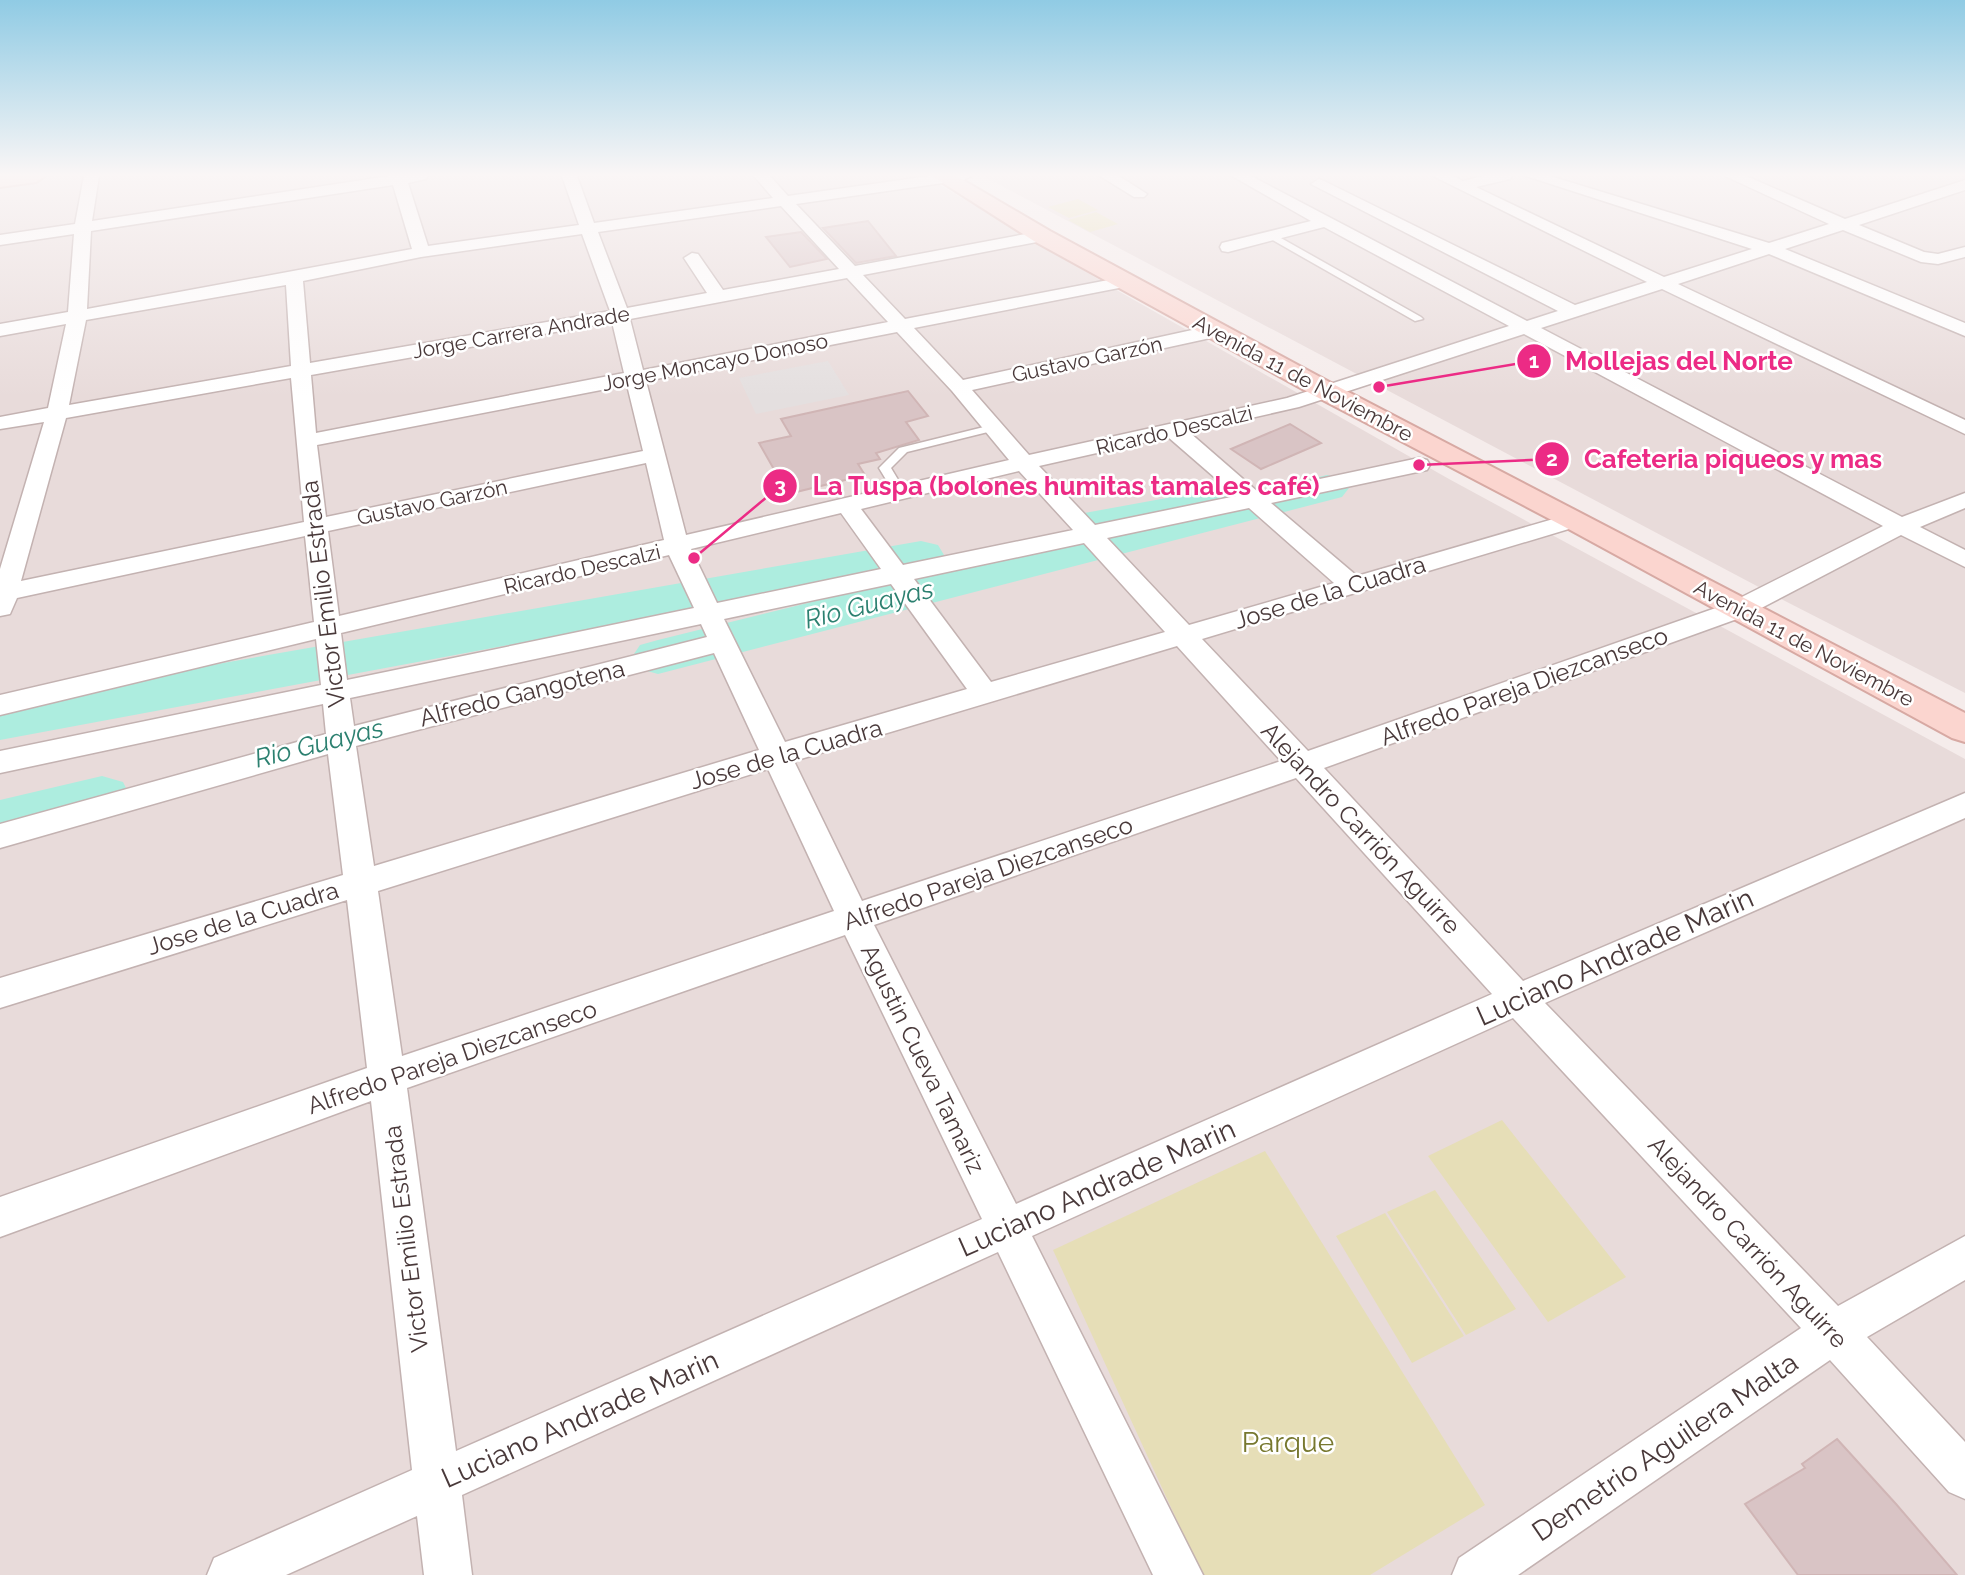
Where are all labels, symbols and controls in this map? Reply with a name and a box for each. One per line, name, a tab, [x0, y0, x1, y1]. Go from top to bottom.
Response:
street label: Jorge Carrera Andrade	[411, 301, 631, 363]
street label: Avenida 11 de Noviembre	[1189, 309, 1417, 447]
street label: Jorge Moncayo Donoso	[600, 328, 830, 396]
street label: Gustavo Garzón	[1009, 331, 1165, 387]
callout: Mollejas del Norte	[1516, 337, 1808, 384]
text: Mollejas del Norte	[1565, 346, 1793, 376]
text: 1	[1529, 348, 1539, 373]
street label: Ricardo Descalzi	[1093, 400, 1255, 460]
callout: Cafeteria piqueos y mas	[1535, 435, 1897, 482]
text: Cafeteria piqueos y mas	[1584, 444, 1882, 474]
text: 2	[1546, 446, 1558, 471]
callout: La Tuspa (bolones humitas tamales café)	[763, 463, 1334, 510]
text: La Tuspa (bolones humitas tamales café)	[812, 471, 1320, 501]
text: 3	[774, 473, 786, 498]
street label: Gustavo Garzón	[354, 474, 510, 530]
street label: Victor Emilio Estrada	[295, 479, 351, 709]
street label: Ricardo Descalzi	[501, 539, 663, 599]
street label: Jose de la Cuadra	[1231, 549, 1429, 635]
water label: Rio Guayas	[802, 574, 936, 634]
street label: Avenida 11 de Noviembre	[1690, 574, 1918, 712]
street label: Alfredo Pareja Diezcanseco	[1376, 620, 1672, 752]
street label: Alfredo Gangotena	[416, 653, 628, 733]
water label: Rio Guayas	[252, 713, 386, 773]
street label: Jose de la Cuadra	[687, 713, 885, 795]
street label: Alejandro Carrión Aguirre	[1255, 716, 1467, 940]
street label: Alfredo Pareja Diezcanseco	[840, 810, 1136, 936]
street label: Jose de la Cuadra	[144, 875, 342, 961]
street label: Luciano Andrade Marin	[1471, 881, 1759, 1033]
street label: Agustin Cueva Tamariz	[855, 940, 991, 1178]
street label: Alfredo Pareja Diezcanseco	[304, 994, 600, 1120]
street label: Luciano Andrade Marin	[953, 1112, 1241, 1264]
street label: Victor Emilio Estrada	[378, 1124, 434, 1354]
street label: Alejandro Carrión Aguirre	[1642, 1130, 1854, 1354]
street label: Luciano Andrade Marin	[436, 1343, 724, 1495]
street label: Demetrio Aguilera Malta	[1526, 1346, 1804, 1548]
park label: Parque	[1242, 1426, 1334, 1459]

